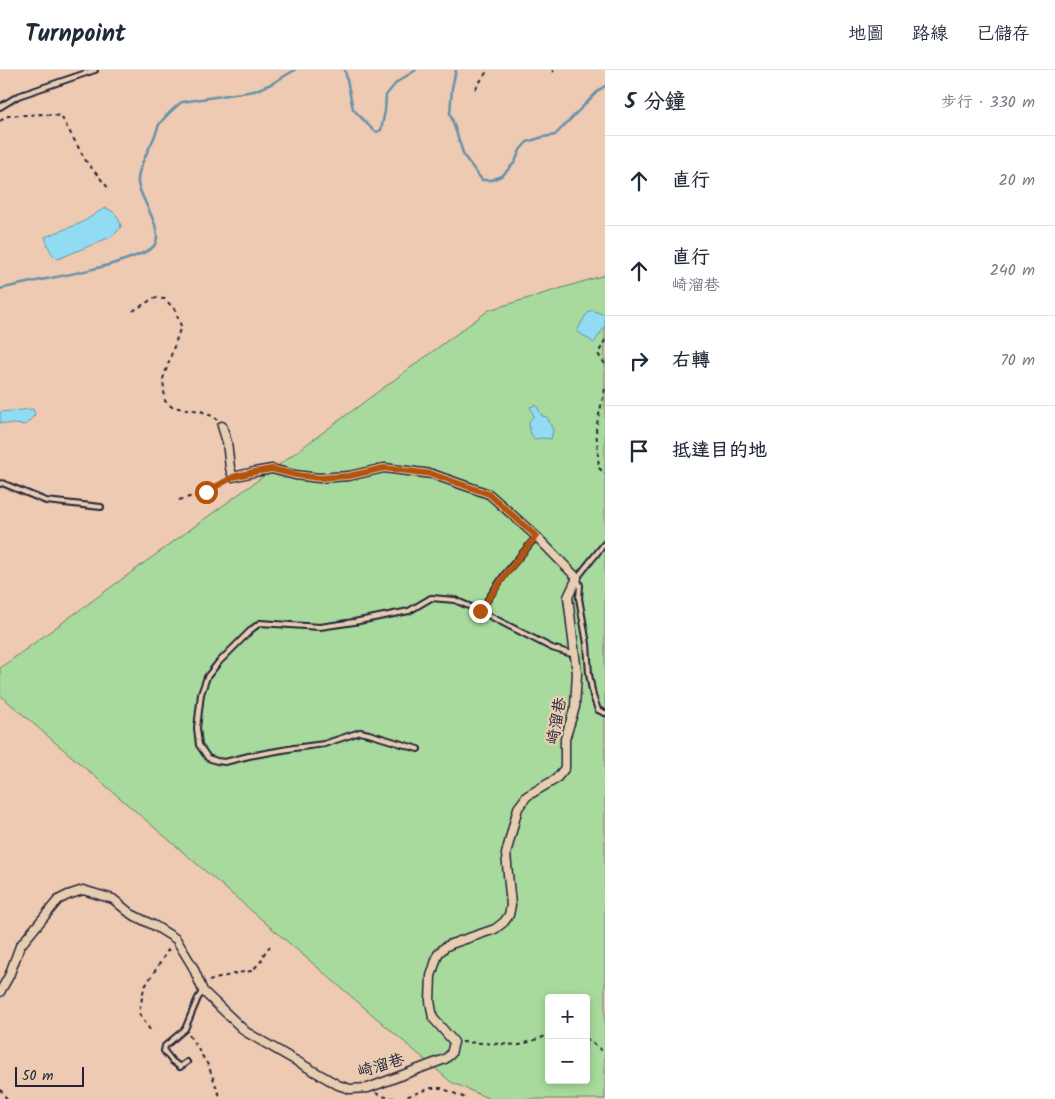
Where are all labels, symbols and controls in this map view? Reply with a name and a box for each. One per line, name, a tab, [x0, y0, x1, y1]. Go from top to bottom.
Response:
text: Turnpoint	[25, 15, 126, 54]
text: 地圖	[848, 20, 884, 49]
text: 路線	[912, 20, 948, 49]
text: 已儲存	[976, 20, 1030, 49]
text: 5 分鐘	[625, 86, 686, 119]
text: 步行 · 330 m	[941, 90, 1035, 115]
text: 直行	[672, 166, 710, 196]
icon: ahead	[625, 167, 653, 195]
text: 20 m	[999, 168, 1035, 193]
text: 直行	[672, 243, 710, 273]
icon: ahead	[625, 257, 653, 285]
text: 240 m	[990, 258, 1035, 283]
text: 崎溜巷	[672, 273, 720, 298]
text: 右轉	[672, 346, 710, 376]
icon: right	[625, 347, 653, 375]
text: 70 m	[1000, 348, 1035, 373]
text: 抵達目的地	[672, 436, 767, 466]
icon: arrive	[625, 437, 653, 465]
route start	[195, 481, 218, 504]
route end	[469, 600, 492, 623]
street label: 崎溜巷	[541, 695, 573, 747]
map controls	[545, 994, 590, 1084]
button: +	[545, 994, 590, 1039]
button: −	[545, 1039, 590, 1084]
street label: 崎溜巷	[354, 1047, 408, 1085]
scale bar	[15, 1064, 84, 1087]
text: 50 m	[22, 1065, 53, 1087]

